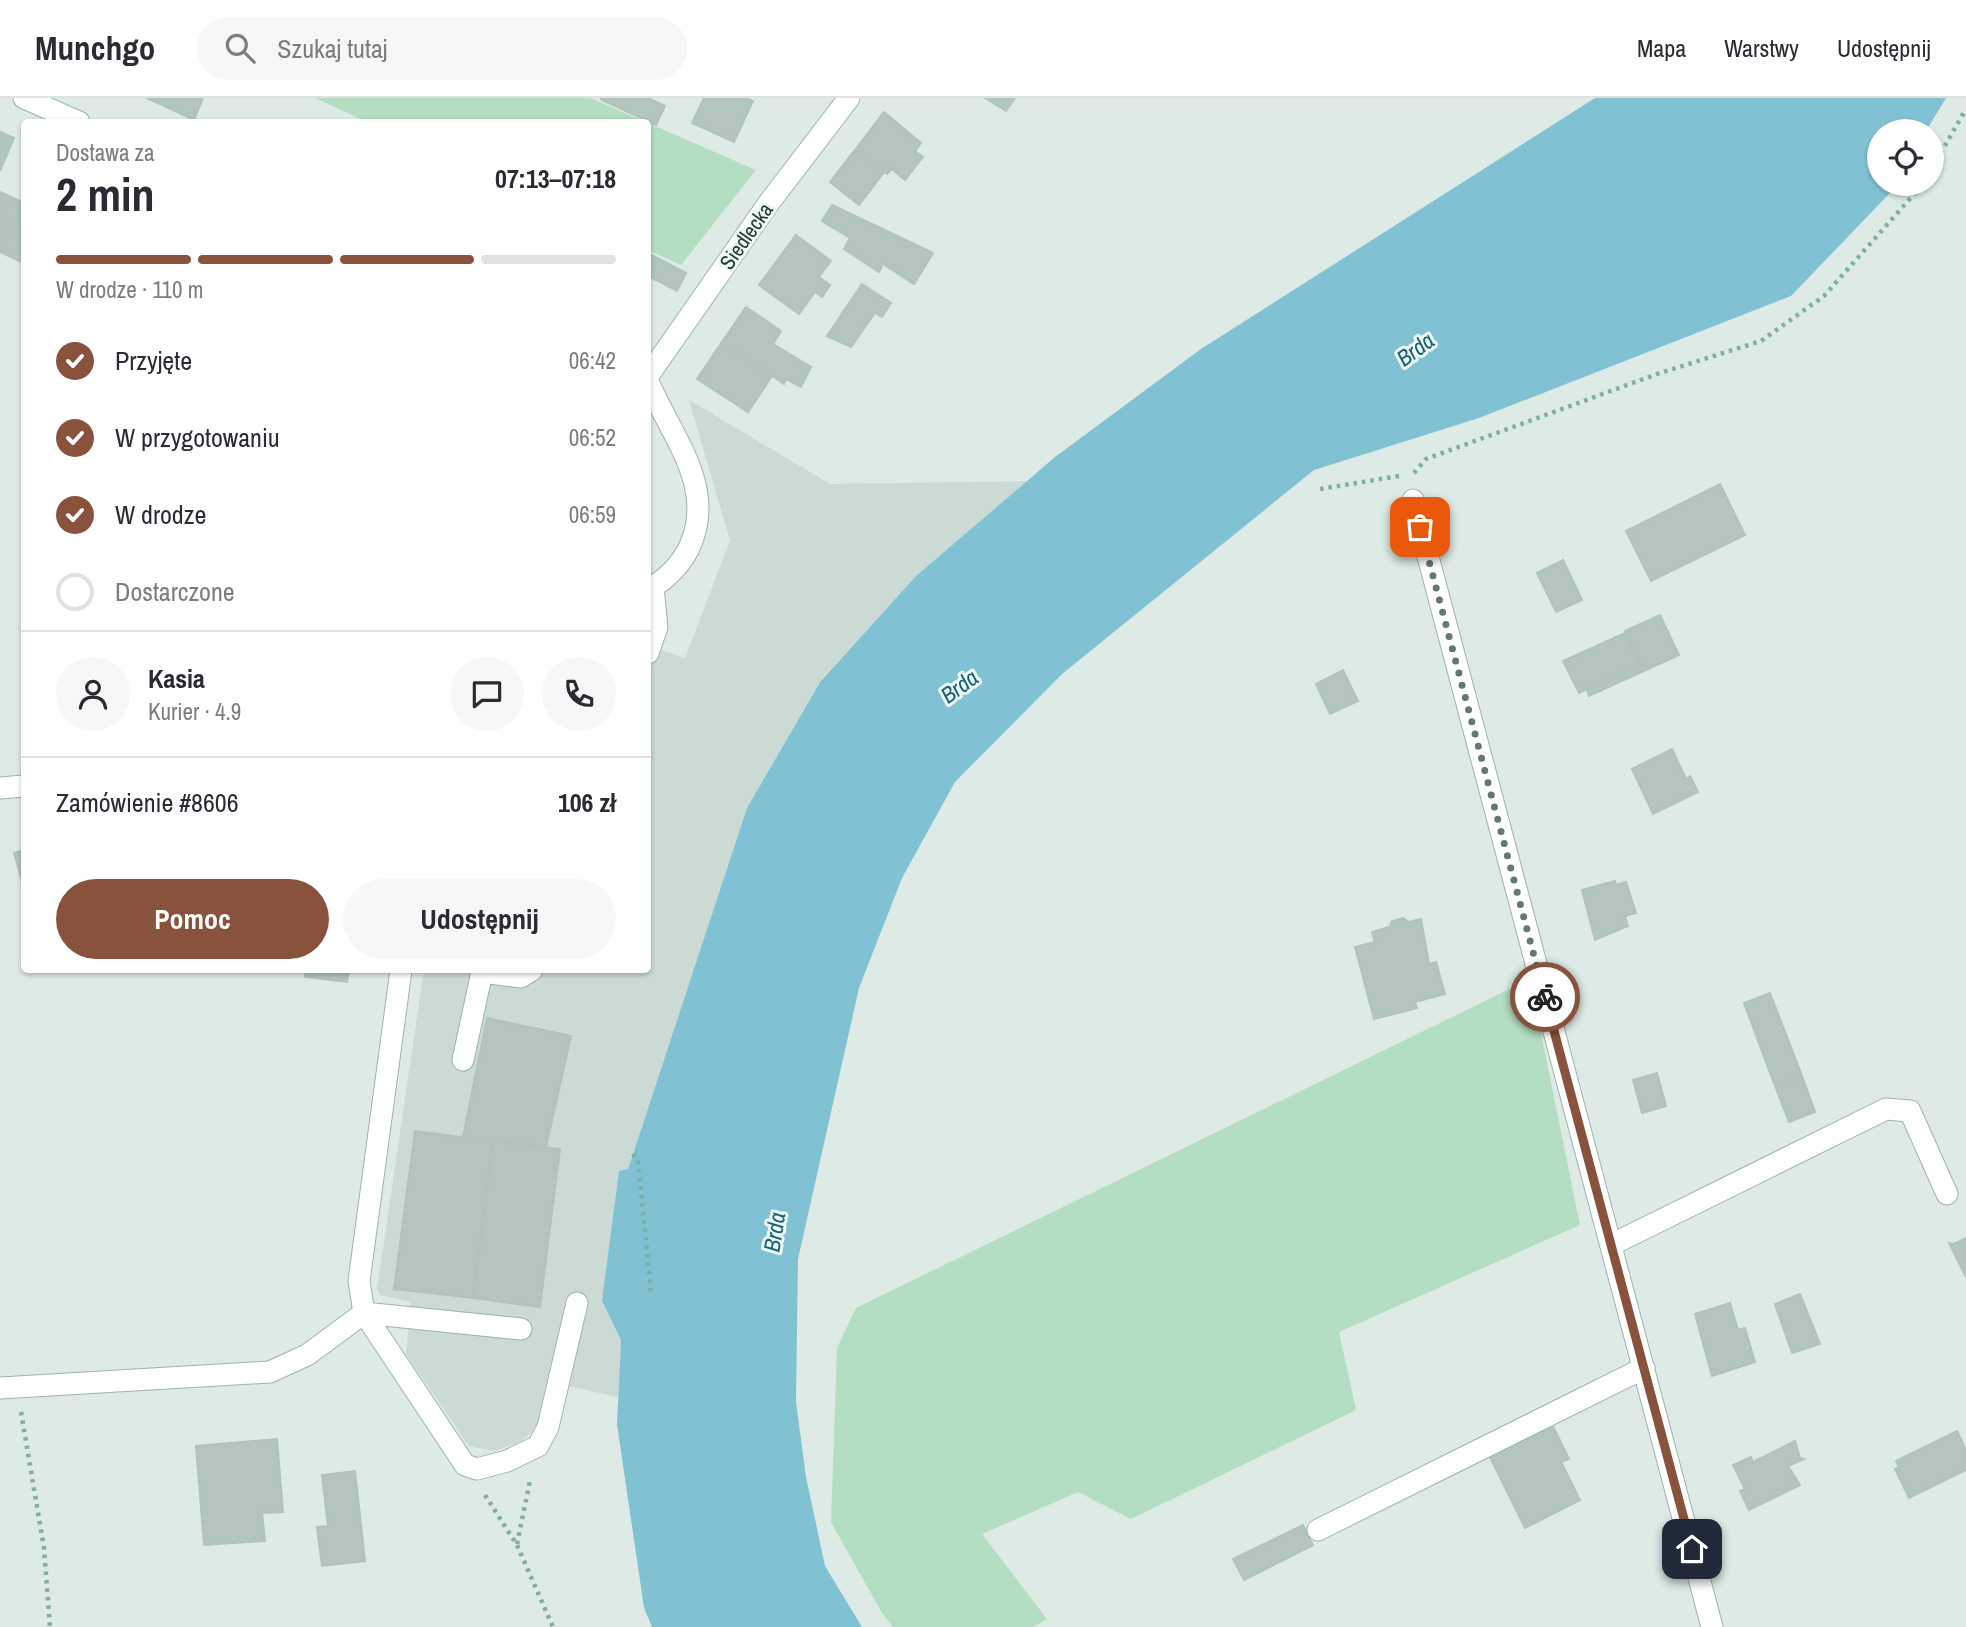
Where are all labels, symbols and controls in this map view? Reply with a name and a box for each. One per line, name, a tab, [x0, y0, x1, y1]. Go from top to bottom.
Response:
search box	[197, 17, 687, 80]
text: Munchgo	[35, 26, 155, 70]
icon: search	[221, 29, 259, 67]
text: Szukaj tutaj	[277, 31, 387, 66]
text: Mapa	[1637, 32, 1686, 64]
text: Warstwy	[1724, 32, 1799, 64]
text: Udostępnij	[1837, 32, 1931, 64]
map controls	[1867, 119, 1944, 196]
button: locate	[1867, 119, 1944, 196]
text: Dostawa za	[56, 137, 155, 168]
text: 07:13–07:18	[495, 161, 616, 196]
text: 2 min	[56, 163, 155, 225]
street label: Siedlecka	[712, 196, 780, 275]
text: W drodze · 110 m	[56, 274, 203, 305]
water label: Brda	[1390, 325, 1440, 373]
icon: check	[56, 342, 94, 380]
text: Przyjęte	[115, 343, 192, 378]
text: 06:42	[569, 345, 616, 376]
icon: check	[56, 419, 94, 457]
text: W przygotowaniu	[115, 420, 280, 455]
text: 06:52	[569, 422, 616, 453]
icon: check	[56, 496, 94, 534]
text: W drodze	[115, 497, 206, 532]
pin	[1390, 497, 1450, 557]
text: 06:59	[569, 499, 616, 530]
icon: bag	[1401, 508, 1439, 546]
text: Dostarczone	[115, 574, 235, 609]
button: person	[56, 657, 130, 731]
button: chat	[450, 657, 524, 731]
button: phone	[542, 657, 616, 731]
text: Kasia	[148, 661, 205, 696]
water label: Brda	[934, 662, 984, 710]
text: Kurier · 4.9	[148, 696, 241, 727]
text: Zamówienie #8606	[56, 785, 239, 820]
text: 106 zł	[558, 785, 616, 820]
button: Pomoc	[56, 879, 329, 959]
button: Udostępnij	[343, 879, 616, 959]
courier	[1510, 962, 1580, 1032]
icon: bike	[1526, 978, 1564, 1016]
water label: Brda	[756, 1210, 792, 1254]
pin	[1662, 1519, 1722, 1579]
icon: home	[1673, 1530, 1711, 1568]

